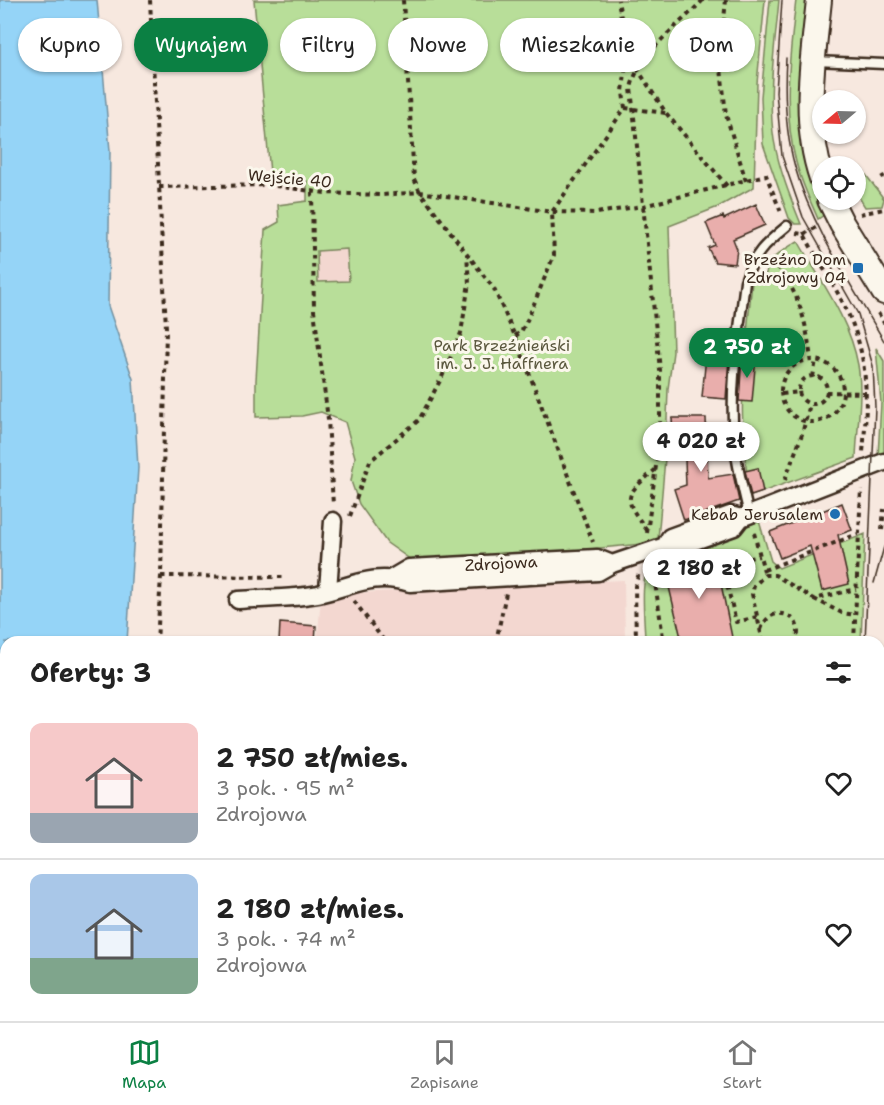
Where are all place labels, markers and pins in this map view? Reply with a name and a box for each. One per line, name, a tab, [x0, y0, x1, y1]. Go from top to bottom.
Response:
place label: Brzeźno Dom Zdrojowy 04	[744, 249, 846, 288]
marker: Brzeźno Dom Zdrojowy 04	[851, 261, 865, 275]
pin: 2 750 zł	[685, 328, 809, 379]
pin: 4 020 zł	[639, 422, 763, 473]
place label: Kebab Jerusalem	[691, 504, 823, 525]
marker: Kebab Jerusalem	[828, 507, 842, 521]
pin: 2 180 zł	[637, 549, 761, 600]

